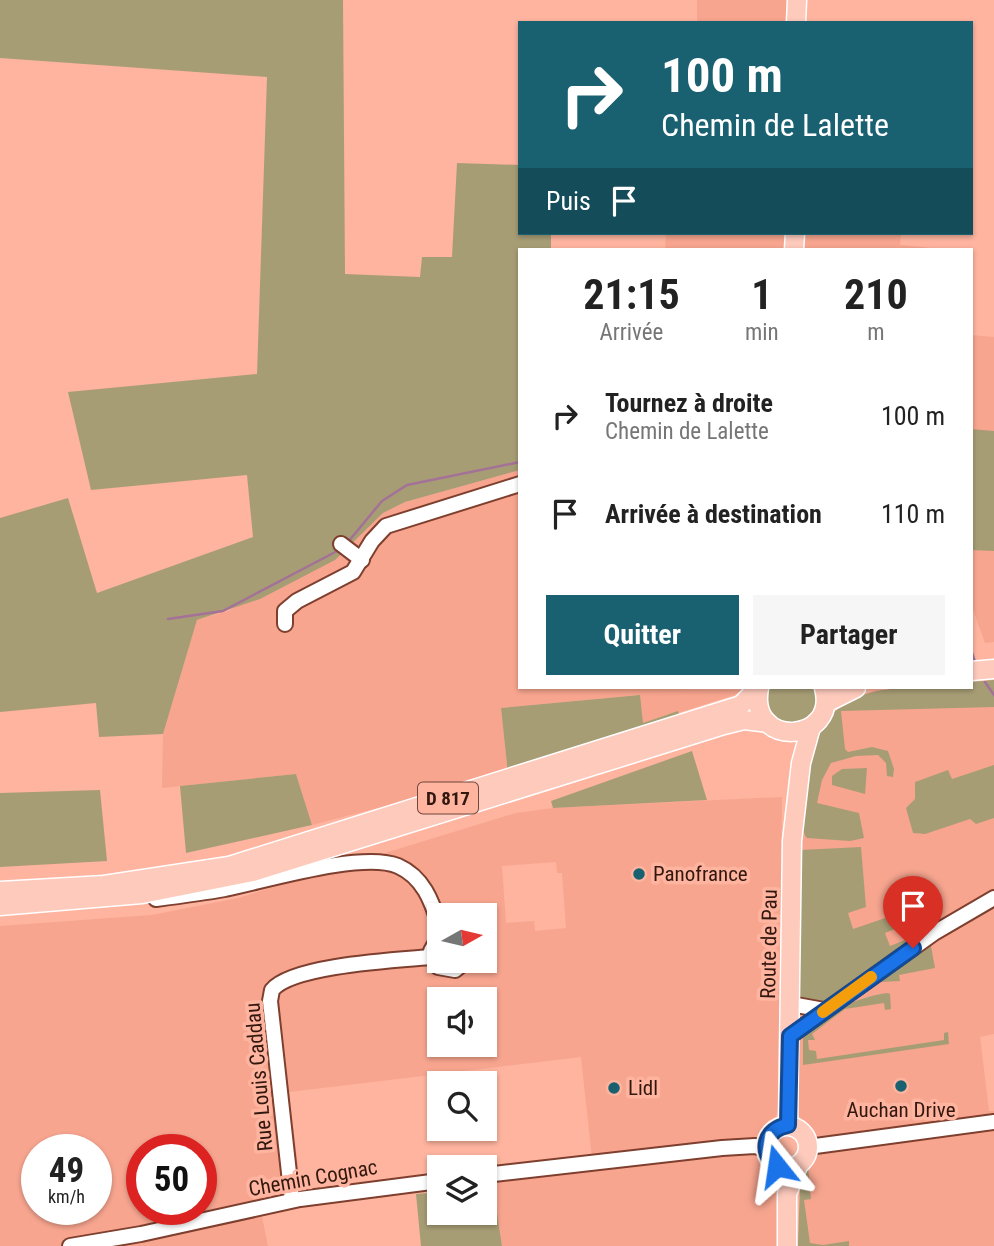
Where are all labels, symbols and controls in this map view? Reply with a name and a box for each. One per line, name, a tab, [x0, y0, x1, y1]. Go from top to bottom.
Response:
text: 100 m	[661, 47, 783, 104]
icon: right	[546, 49, 637, 140]
text: Chemin de Lalette	[661, 106, 889, 144]
icon: arrive	[605, 182, 643, 220]
text: Puis	[546, 186, 591, 216]
text: 21:15	[583, 270, 680, 319]
text: 1	[751, 270, 772, 319]
text: 210	[844, 270, 908, 319]
text: Arrivée	[600, 319, 663, 346]
text: min	[745, 319, 779, 346]
text: m	[867, 319, 884, 346]
text: Tournez à droite	[605, 388, 773, 418]
icon: right	[546, 397, 584, 435]
text: 100 m	[881, 401, 945, 431]
text: Chemin de Lalette	[605, 418, 769, 445]
icon: arrive	[546, 495, 584, 533]
text: Arrivée à destination	[605, 499, 822, 529]
text: 110 m	[881, 499, 945, 529]
button: Quitter	[546, 595, 739, 675]
button: Partager	[753, 595, 945, 675]
road number: D 817	[418, 782, 478, 814]
place label: Panofrance	[653, 862, 748, 886]
marker: Panofrance	[631, 866, 647, 882]
pin	[883, 876, 943, 948]
icon: arrive	[894, 887, 932, 925]
street label: Route de Pau	[756, 889, 782, 999]
north arrow	[427, 903, 497, 973]
map controls	[427, 903, 497, 1225]
button: sound	[427, 987, 497, 1057]
street label: Rue Louis Caddau	[241, 1002, 277, 1152]
button: search	[427, 1071, 497, 1141]
place label: Lidl	[628, 1076, 658, 1100]
marker: Auchan Drive	[893, 1078, 909, 1094]
marker: Lidl	[606, 1080, 622, 1096]
place label: Auchan Drive	[847, 1098, 956, 1122]
position arrow	[740, 1129, 814, 1203]
speed limit sign: 50	[126, 1134, 217, 1225]
text: 49	[49, 1150, 84, 1191]
street label: Chemin Cognac	[247, 1155, 379, 1201]
button: layers	[427, 1155, 497, 1225]
text: km/h	[48, 1186, 85, 1207]

